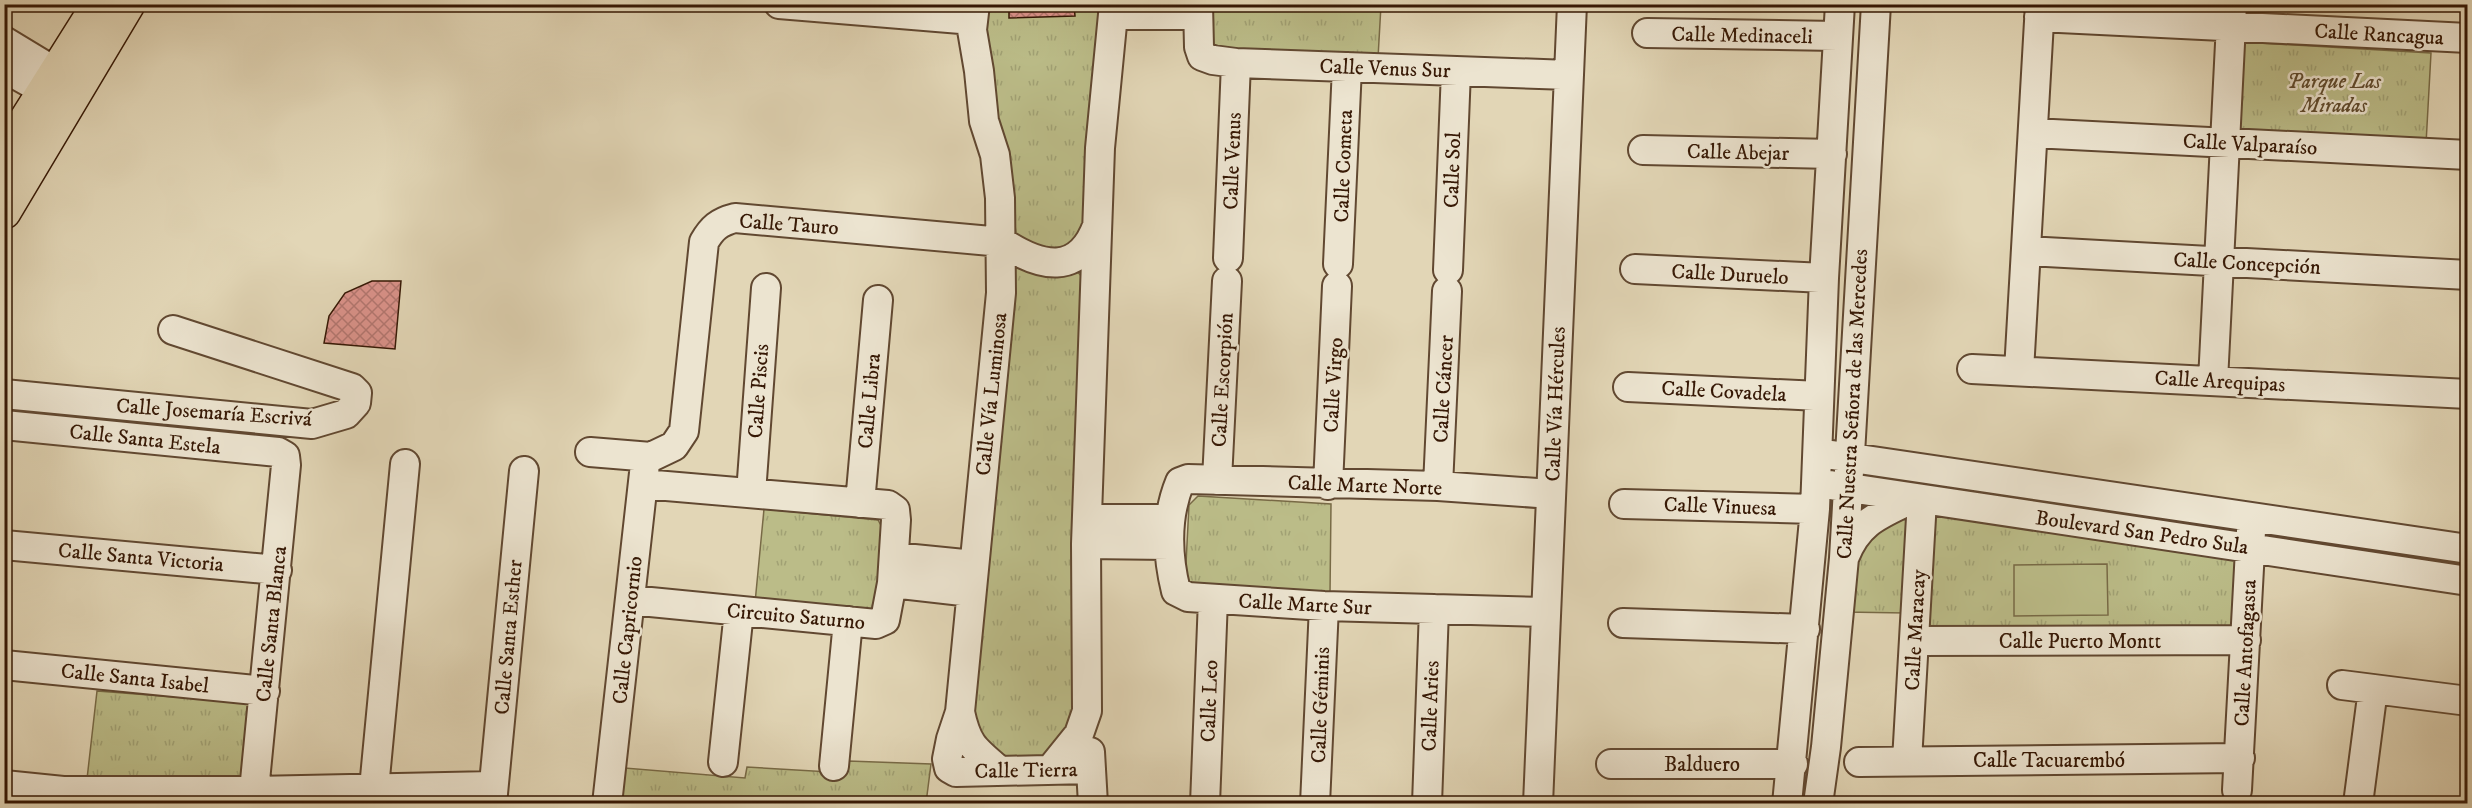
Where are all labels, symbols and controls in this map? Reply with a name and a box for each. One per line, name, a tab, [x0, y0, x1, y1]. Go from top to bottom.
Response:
street label: Calle Rancagua	[2314, 19, 2444, 51]
street label: Calle Medinaceli	[1671, 22, 1813, 50]
street label: Calle Venus Sur	[1319, 54, 1451, 84]
park label: Parque Las Miradas	[2287, 69, 2382, 119]
street label: Calle Cometa	[1329, 109, 1359, 223]
street label: Calle Venus	[1218, 112, 1248, 210]
street label: Calle Valparaíso	[2182, 128, 2318, 162]
street label: Calle Sol	[1439, 131, 1467, 209]
street label: Calle Abejar	[1687, 139, 1790, 167]
street label: Calle Tauro	[738, 209, 840, 241]
street label: Calle Concepción	[2173, 247, 2321, 281]
street label: Calle Nuestra Señora de las Mercedes	[1832, 248, 1874, 560]
street label: Calle Duruelo	[1671, 259, 1789, 291]
street label: Calle Vía Luminosa	[971, 311, 1013, 477]
street label: Calle Escorpión	[1206, 312, 1240, 448]
street label: Calle Vía Hércules	[1540, 326, 1572, 482]
street label: Calle Cáncer	[1428, 334, 1460, 444]
street label: Calle Virgo	[1319, 337, 1349, 433]
street label: Calle Piscis	[743, 343, 775, 439]
street label: Calle Libra	[853, 352, 887, 450]
street label: Calle Arequipas	[2154, 366, 2286, 398]
street label: Calle Covadela	[1661, 376, 1787, 408]
street label: Calle Josemaría Escrivá	[115, 393, 313, 433]
street label: Calle Santa Estela	[68, 419, 222, 461]
street label: Calle Marte Norte	[1287, 470, 1443, 502]
street label: Calle Vinuesa	[1663, 492, 1777, 522]
street label: Boulevard San Pedro Sula	[2034, 505, 2250, 561]
street label: Calle Santa Victoria	[57, 538, 225, 578]
street label: Calle Santa Blanca	[251, 545, 293, 703]
street label: Calle Capricornio	[607, 555, 649, 705]
street label: Calle Santa Esther	[489, 558, 529, 716]
street label: Calle Maracay	[1900, 568, 1932, 691]
street label: Calle Antofagasta	[2229, 579, 2263, 727]
street label: Calle Marte Sur	[1238, 589, 1372, 621]
street label: Circuito Saturno	[726, 598, 866, 636]
street label: Calle Puerto Montt	[1999, 629, 2161, 655]
street label: Calle Géminis	[1306, 646, 1336, 764]
street label: Calle Santa Isabel	[59, 658, 211, 700]
street label: Calle Leo	[1196, 659, 1224, 743]
street label: Calle Aries	[1416, 660, 1446, 752]
street label: Calle Tacuarembó	[1973, 748, 2125, 774]
street label: Balduero	[1664, 752, 1740, 778]
street label: Calle Tierra	[974, 757, 1078, 785]

